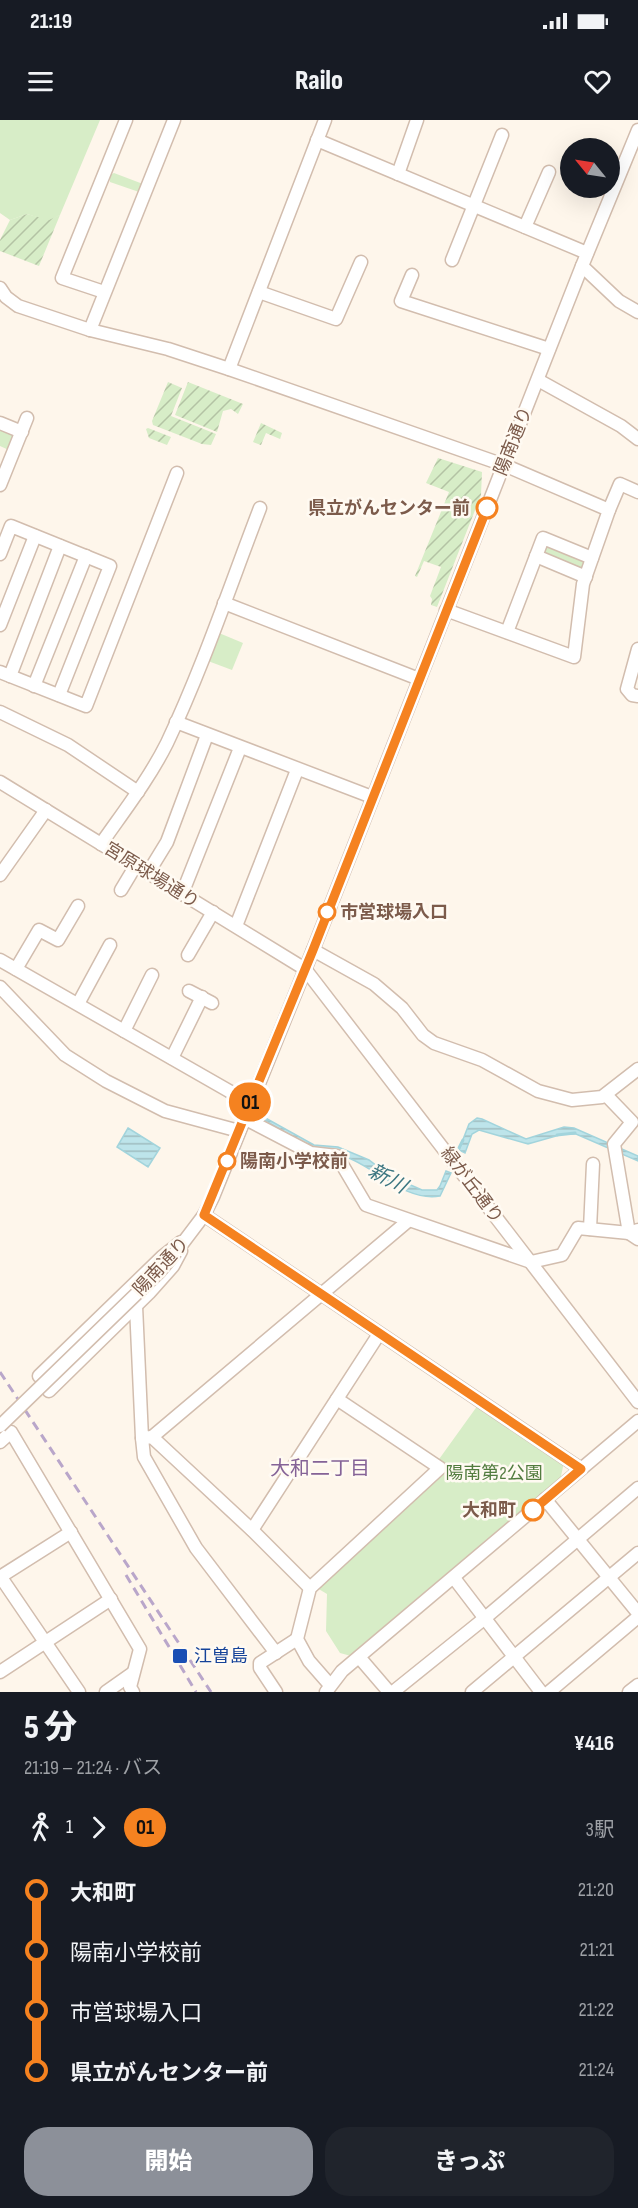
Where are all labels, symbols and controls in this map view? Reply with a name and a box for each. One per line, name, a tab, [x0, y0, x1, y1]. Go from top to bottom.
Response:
text: 21:19	[30, 8, 72, 35]
icon: menu	[24, 65, 57, 98]
text: Railo	[295, 65, 343, 97]
icon: heart	[581, 65, 614, 98]
north arrow	[560, 138, 620, 198]
map controls	[560, 138, 620, 198]
street label: 陽南通り	[490, 404, 537, 478]
marker: 県立がんセンター前	[476, 497, 498, 519]
place label: 県立がんセンター前	[308, 498, 470, 519]
street label: 宮原球場通り	[100, 838, 203, 913]
place label: 市営球場入口	[340, 902, 448, 923]
marker: 市営球場入口	[318, 903, 336, 921]
line badge: 01	[223, 1082, 277, 1122]
text: 01	[241, 1090, 259, 1115]
street label: 緑が丘通り	[436, 1143, 507, 1228]
place label: 陽南小学校前	[240, 1151, 348, 1172]
marker: 陽南小学校前	[218, 1152, 236, 1170]
water label: 新川	[364, 1159, 413, 1200]
street label: 陽南通り	[129, 1233, 194, 1300]
district label: 大和二丁目	[270, 1457, 370, 1481]
park label: 陽南第2公園	[445, 1463, 543, 1484]
marker: 大和町	[522, 1499, 544, 1521]
place label: 大和町	[462, 1500, 516, 1521]
place label: 江曽島	[194, 1646, 248, 1667]
marker: 江曽島	[171, 1647, 189, 1665]
text: 5 分	[24, 1708, 77, 1748]
text: ¥416	[574, 1730, 614, 1757]
text: 21:19 – 21:24 · バス	[24, 1756, 162, 1780]
icon: walk	[24, 1811, 57, 1844]
icon: forward	[82, 1811, 115, 1844]
text: 1	[66, 1815, 73, 1839]
text: 01	[136, 1815, 154, 1840]
text: 3駅	[586, 1818, 614, 1842]
text: 21:20	[578, 1878, 614, 1902]
text: 大和町	[70, 1880, 136, 1907]
text: 21:21	[580, 1938, 614, 1962]
text: 陽南小学校前	[70, 1940, 202, 1967]
text: 21:22	[578, 1998, 614, 2022]
text: 市営球場入口	[70, 2000, 202, 2027]
text: 21:24	[578, 2058, 614, 2082]
text: 県立がんセンター前	[70, 2060, 268, 2087]
button: 開始	[24, 2127, 313, 2196]
button: きっぷ	[325, 2127, 614, 2196]

